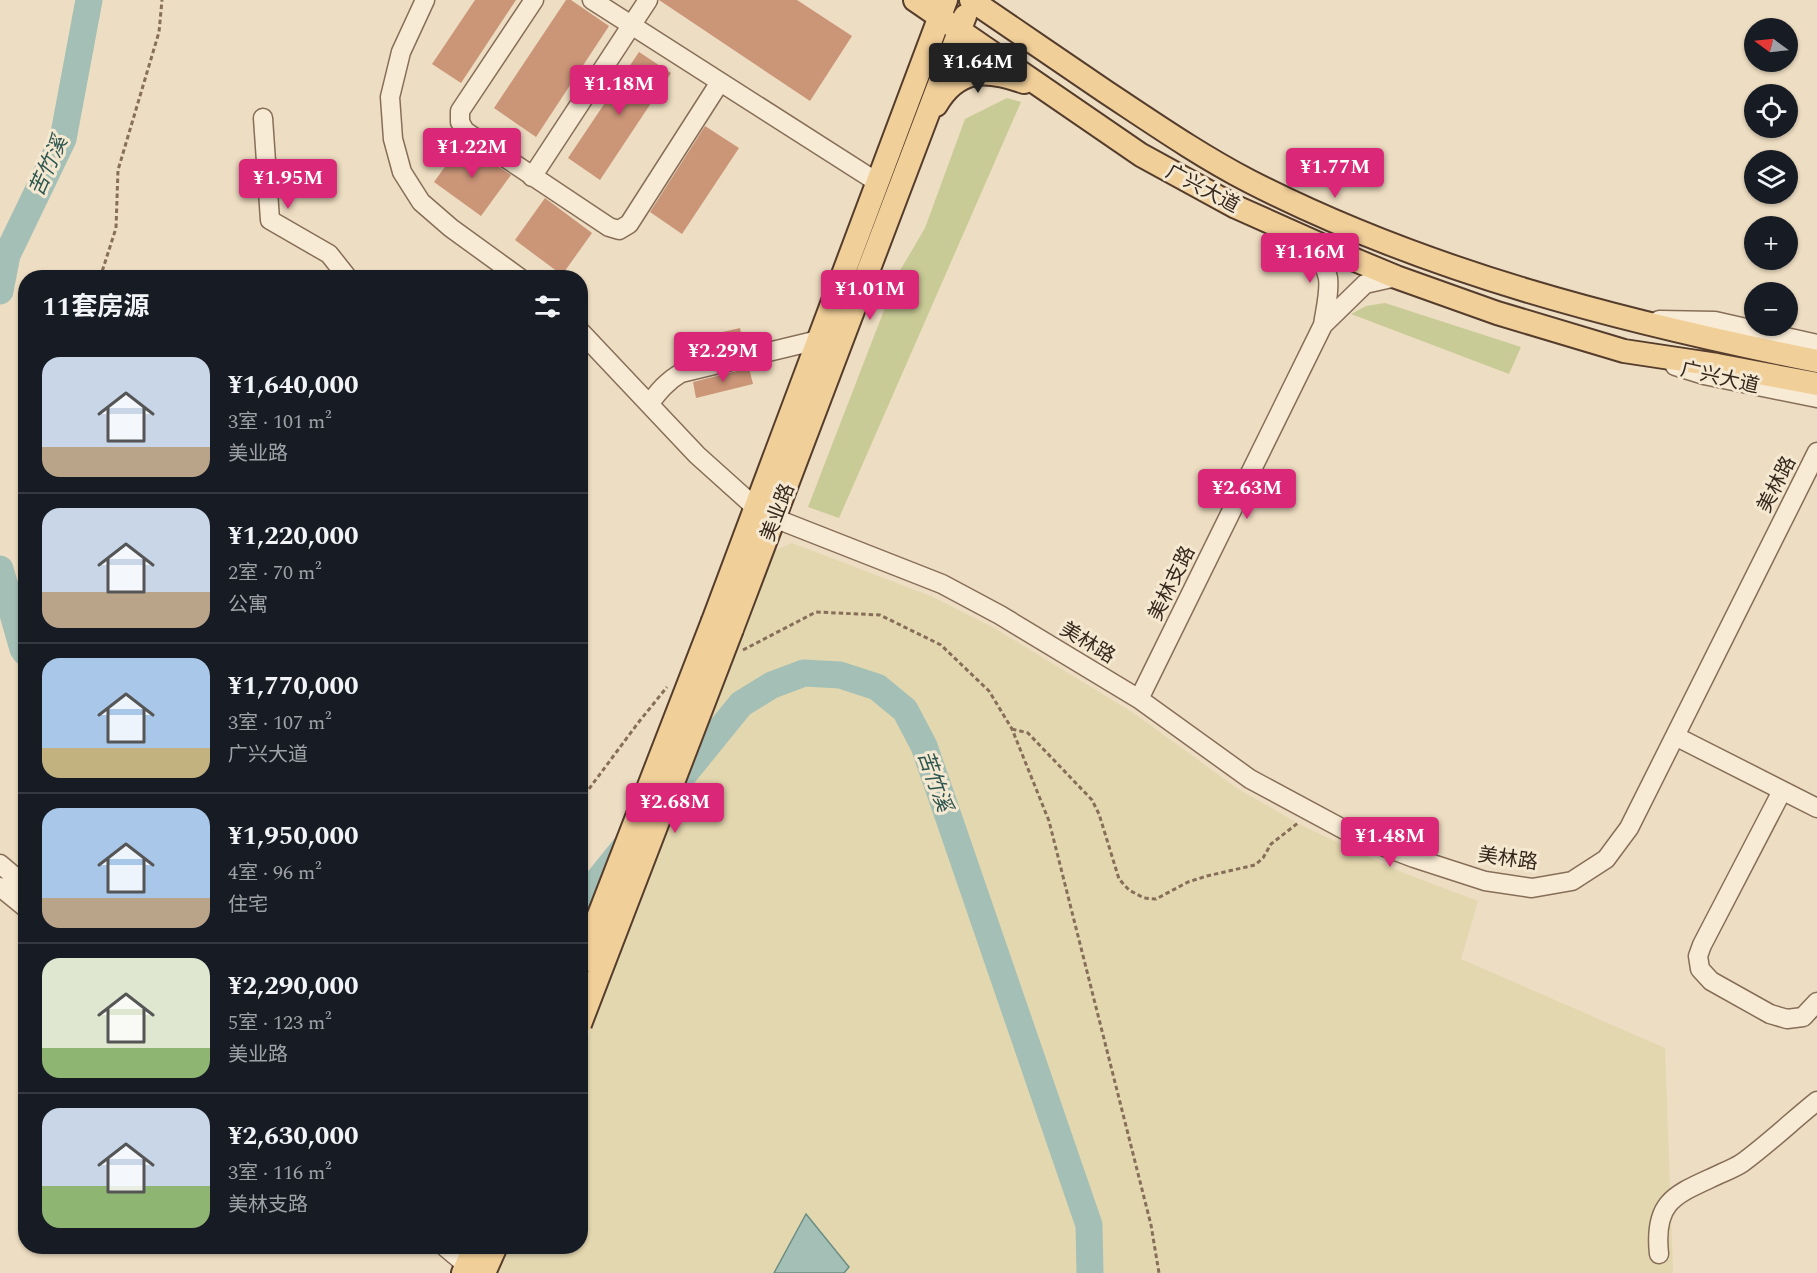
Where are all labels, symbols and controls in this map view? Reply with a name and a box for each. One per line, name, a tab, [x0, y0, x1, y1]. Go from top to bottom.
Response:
north arrow	[1744, 18, 1798, 72]
map controls	[1744, 18, 1798, 336]
pin: ¥1.64M	[929, 43, 1027, 94]
text: ¥1.64M	[943, 47, 1013, 77]
pin: ¥1.18M	[570, 65, 668, 116]
text: ¥1.18M	[584, 69, 654, 99]
button: locate	[1744, 84, 1798, 138]
pin: ¥1.22M	[423, 128, 521, 179]
water label: 苦竹溪	[21, 129, 77, 202]
text: ¥1.22M	[437, 132, 507, 162]
pin: ¥1.77M	[1286, 148, 1384, 199]
button: layers	[1744, 150, 1798, 204]
text: ¥1.77M	[1300, 152, 1370, 182]
street label: 广兴大道	[1160, 157, 1245, 221]
pin: ¥1.95M	[239, 159, 337, 210]
text: ¥1.95M	[253, 163, 323, 193]
button: +	[1744, 216, 1798, 270]
pin: ¥1.16M	[1261, 233, 1359, 284]
text: ¥1.16M	[1275, 237, 1345, 267]
pin: ¥1.01M	[821, 270, 919, 321]
text: ¥1.01M	[835, 274, 905, 304]
button: −	[1744, 282, 1798, 336]
text: 11套房源	[42, 287, 149, 327]
icon: filters	[531, 290, 564, 323]
pin: ¥2.29M	[674, 332, 772, 383]
text: ¥2.29M	[688, 336, 758, 366]
street label: 广兴大道	[1677, 354, 1762, 402]
text: ¥1,640,000	[228, 365, 359, 405]
icon: home	[90, 381, 162, 453]
text: 3室 · 101 m²	[228, 407, 332, 437]
text: 美业路	[228, 439, 288, 469]
street label: 美林路	[1750, 451, 1804, 518]
pin: ¥2.63M	[1198, 469, 1296, 520]
text: ¥2.63M	[1212, 473, 1282, 503]
street label: 美业路	[753, 479, 803, 546]
text: ¥1,220,000	[228, 516, 359, 556]
icon: home	[90, 532, 162, 604]
street label: 美林支路	[1141, 541, 1203, 626]
text: 2室 · 70 m²	[228, 558, 322, 588]
text: 公寓	[228, 590, 268, 620]
street label: 美林路	[1054, 615, 1121, 671]
text: ¥1,770,000	[228, 666, 359, 706]
icon: home	[90, 682, 162, 754]
text: 3室 · 107 m²	[228, 708, 332, 738]
text: 广兴大道	[228, 740, 308, 770]
water label: 苦竹溪	[908, 746, 961, 818]
pin: ¥2.68M	[626, 783, 724, 834]
text: ¥2.68M	[640, 787, 710, 817]
text: ¥1,950,000	[228, 816, 359, 856]
pin: ¥1.48M	[1341, 817, 1439, 868]
text: ¥1.48M	[1355, 821, 1425, 851]
icon: home	[90, 832, 162, 904]
street label: 美林路	[1476, 840, 1540, 878]
text: 4室 · 96 m²	[228, 858, 322, 888]
text: 住宅	[228, 890, 268, 920]
text: ¥2,290,000	[228, 966, 359, 1006]
icon: home	[90, 982, 162, 1054]
text: 5室 · 123 m²	[228, 1008, 332, 1038]
text: 美业路	[228, 1040, 288, 1070]
text: ¥2,630,000	[228, 1116, 359, 1156]
icon: home	[90, 1132, 162, 1204]
text: 3室 · 116 m²	[228, 1158, 332, 1188]
text: 美林支路	[228, 1190, 308, 1220]

